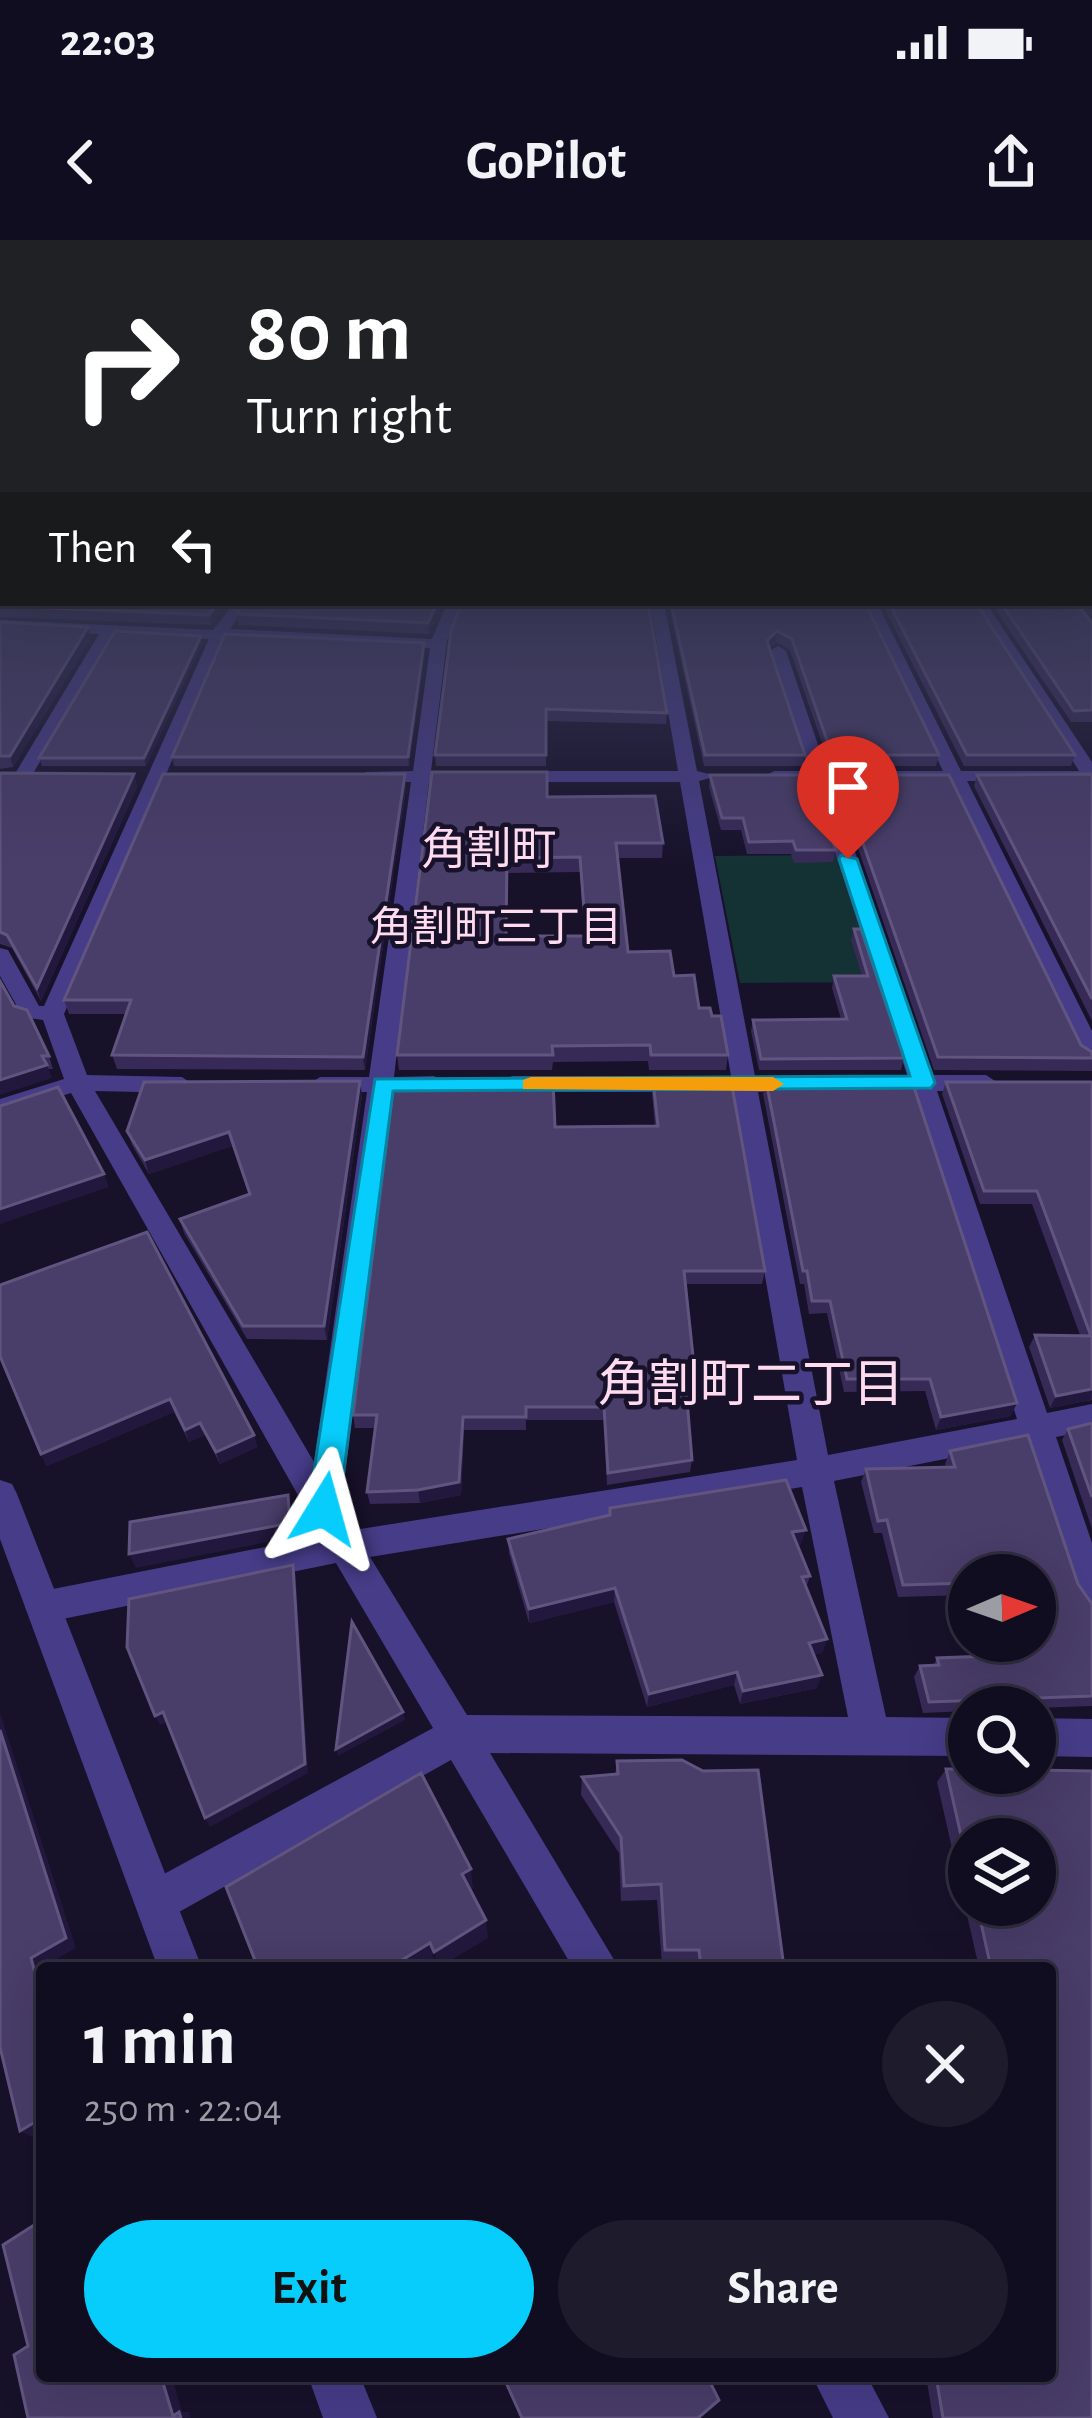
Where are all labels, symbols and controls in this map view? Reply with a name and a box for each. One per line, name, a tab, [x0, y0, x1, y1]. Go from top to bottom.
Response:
text: 22:03	[60, 19, 156, 64]
icon: back	[48, 129, 114, 195]
icon: share	[978, 129, 1044, 195]
text: GoPilot	[466, 135, 626, 189]
icon: right	[48, 288, 204, 444]
text: 80 m	[246, 292, 412, 376]
text: Turn right	[246, 390, 452, 444]
icon: left	[161, 516, 227, 582]
text: Then	[48, 526, 137, 571]
pin	[797, 736, 899, 859]
icon: arrive	[815, 754, 881, 820]
district label: 角割町	[421, 826, 557, 873]
district label: 角割町三丁目	[370, 905, 622, 949]
district label: 角割町二丁目	[598, 1357, 904, 1411]
position arrow	[261, 1446, 387, 1572]
north arrow	[948, 1554, 1056, 1662]
map controls	[948, 1554, 1056, 1926]
button: search	[948, 1686, 1056, 1794]
button: layers	[948, 1818, 1056, 1926]
button: close	[882, 2001, 1008, 2127]
text: 1 min	[84, 2005, 236, 2077]
text: 250 m · 22:04	[84, 2090, 282, 2129]
button: Exit	[84, 2220, 534, 2358]
button: Share	[558, 2220, 1008, 2358]

